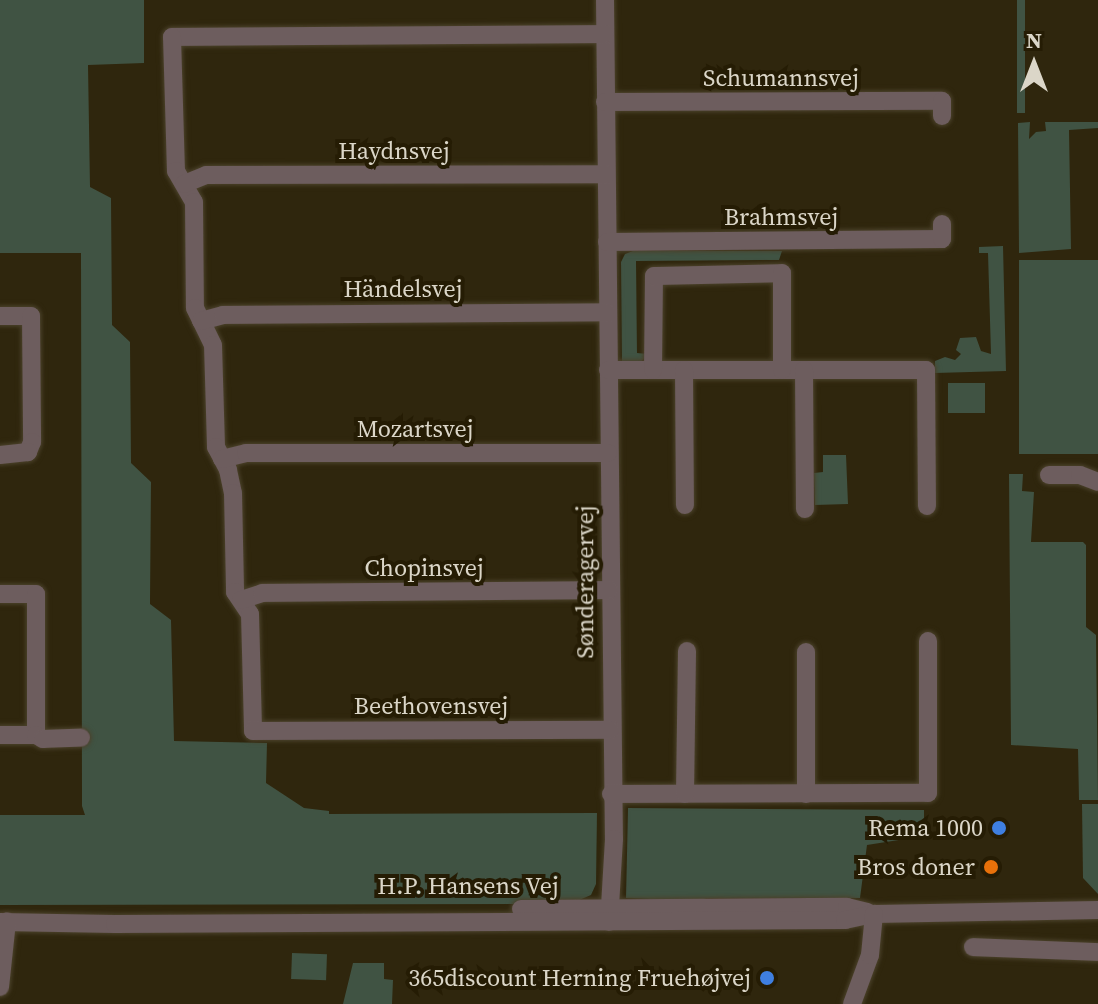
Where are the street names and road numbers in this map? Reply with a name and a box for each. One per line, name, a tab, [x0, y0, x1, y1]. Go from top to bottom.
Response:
street label: Schumannsvej	[703, 64, 859, 92]
street label: Haydnsvej	[338, 137, 450, 165]
street label: Brahmsvej	[724, 203, 838, 231]
street label: Händelsvej	[344, 275, 462, 303]
street label: Mozartsvej	[357, 415, 473, 443]
street label: Sønderagervej	[571, 505, 599, 659]
street label: Chopinsvej	[364, 554, 484, 582]
street label: Beethovensvej	[354, 692, 508, 720]
street label: H.P. Hansens Vej	[377, 872, 559, 900]

